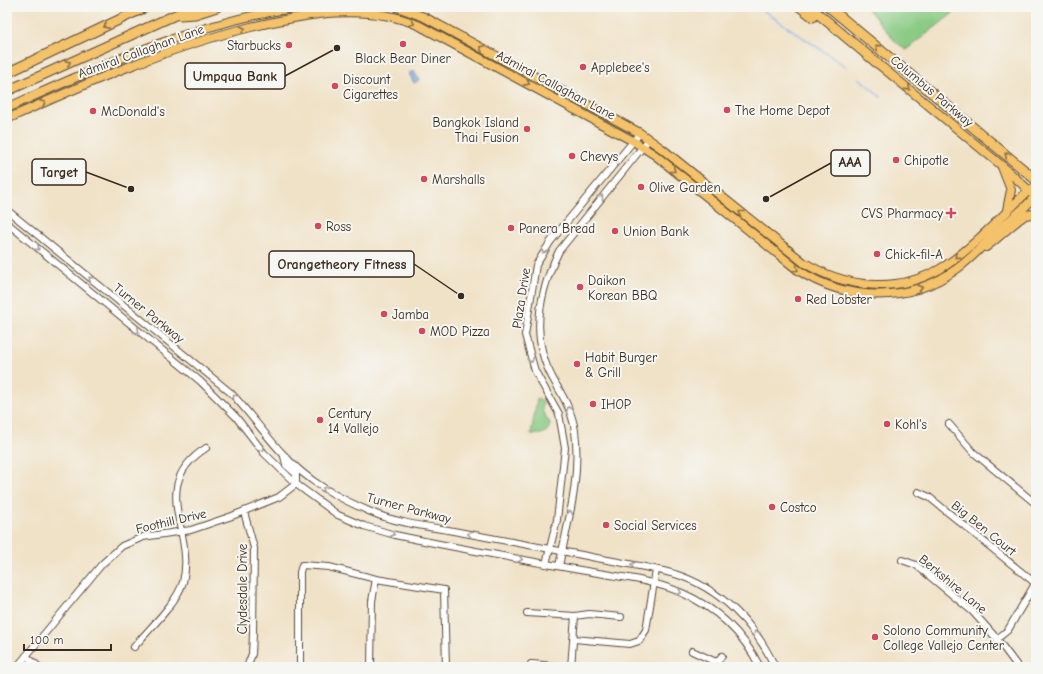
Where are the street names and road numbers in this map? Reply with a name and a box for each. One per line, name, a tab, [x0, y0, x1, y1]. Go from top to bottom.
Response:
street label: Admiral Callaghan Lane	[76, 21, 206, 81]
street label: Admiral Callaghan Lane	[494, 47, 619, 123]
street label: Columbus Parkway	[888, 52, 977, 130]
street label: Plaza Drive	[509, 266, 533, 329]
street label: Turner Parkway	[111, 280, 188, 346]
street label: Turner Parkway	[365, 490, 453, 527]
street label: Big Ben Court	[949, 497, 1020, 559]
street label: Foothill Drive	[134, 505, 208, 536]
street label: Clydesdale Drive	[235, 543, 250, 634]
street label: Berkshire Lane	[916, 551, 990, 617]

